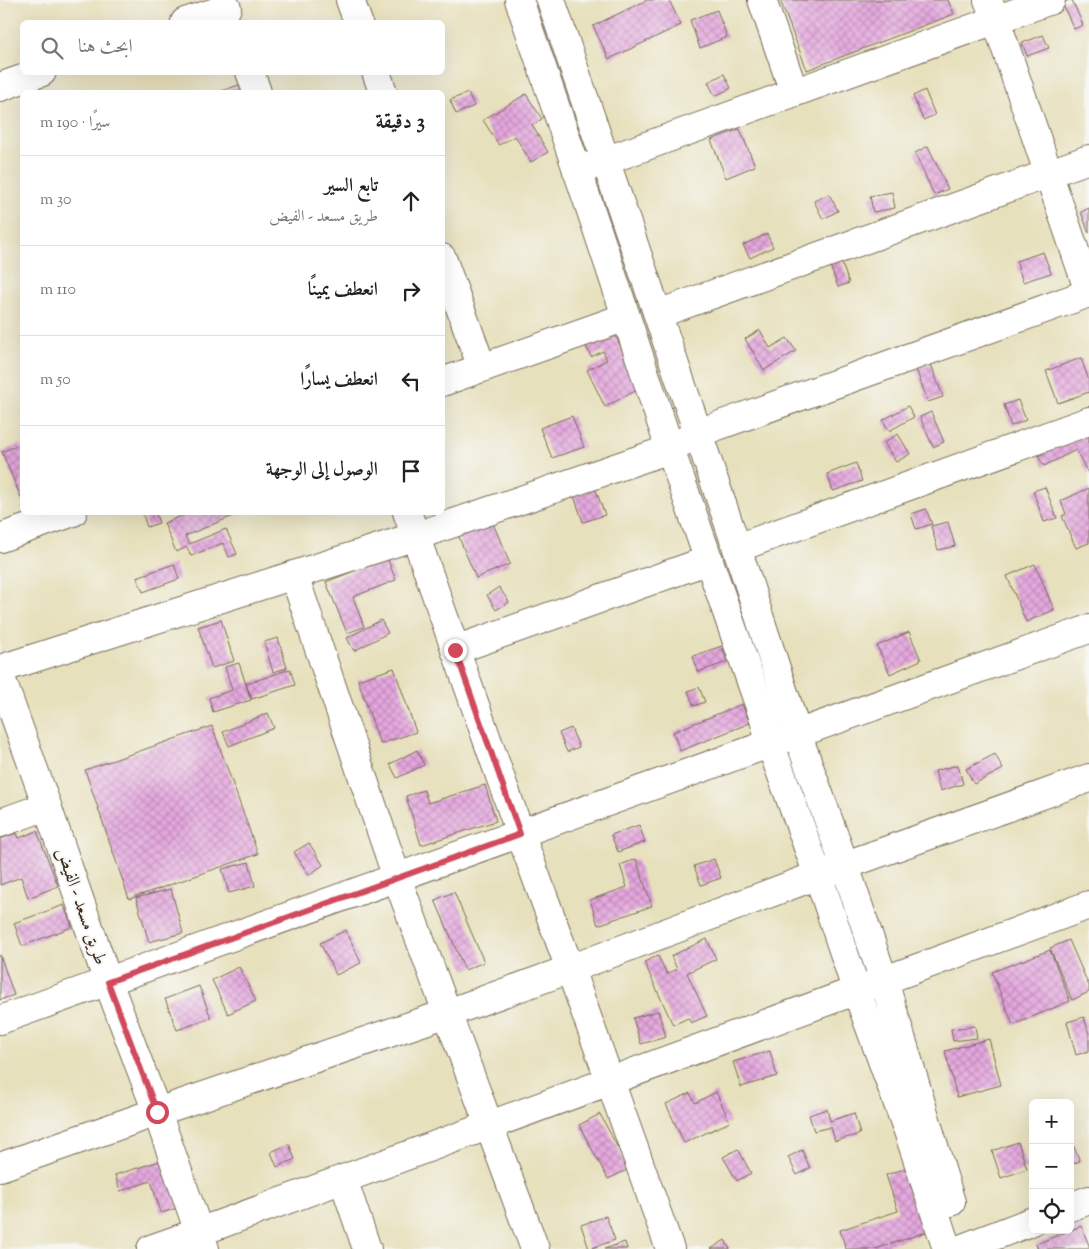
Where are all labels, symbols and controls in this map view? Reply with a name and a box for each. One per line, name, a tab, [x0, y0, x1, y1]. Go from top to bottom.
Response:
search box	[20, 20, 445, 75]
icon: search	[38, 34, 66, 62]
text: ابحث هنا	[78, 34, 133, 61]
text: 3 دقيقة	[375, 108, 425, 138]
text: سيرًا · 190 m	[40, 112, 110, 135]
text: تابع السير	[324, 173, 378, 200]
icon: ahead	[397, 187, 425, 215]
text: 30 m	[40, 189, 71, 212]
text: طريق مسعد - الفيض	[269, 206, 378, 229]
text: انعطف يمينًا	[308, 277, 378, 304]
icon: right	[397, 277, 425, 305]
text: 110 m	[40, 279, 76, 302]
text: انعطف يسارًا	[300, 367, 378, 394]
icon: left	[397, 367, 425, 395]
text: 50 m	[40, 369, 71, 392]
text: الوصول إلى الوجهة	[266, 457, 378, 484]
icon: arrive	[397, 457, 425, 485]
route end	[444, 639, 467, 662]
street label: طريق مسعد - الفيض	[48, 845, 112, 969]
map controls	[1029, 1099, 1074, 1234]
button: +	[1029, 1099, 1074, 1144]
route start	[146, 1101, 169, 1124]
button: −	[1029, 1144, 1074, 1189]
button: locate	[1029, 1189, 1074, 1234]

